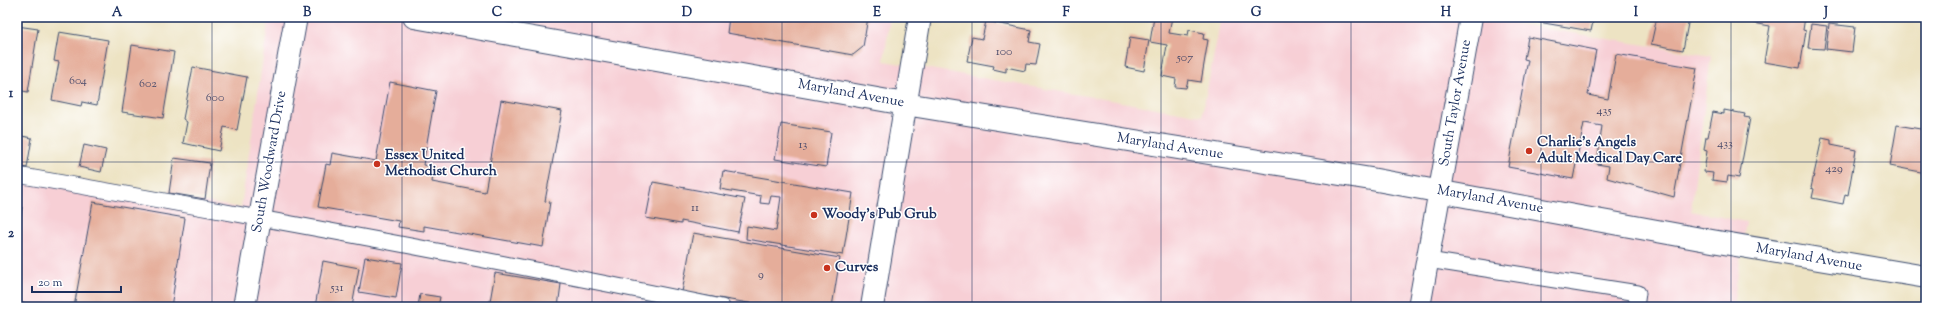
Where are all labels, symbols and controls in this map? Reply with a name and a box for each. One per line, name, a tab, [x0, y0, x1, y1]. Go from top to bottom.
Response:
text: A	[112, 4, 123, 22]
text: B	[303, 4, 312, 22]
text: C	[492, 4, 502, 22]
text: D	[682, 4, 692, 22]
text: E	[873, 4, 881, 22]
text: F	[1062, 4, 1070, 22]
text: G	[1251, 4, 1262, 22]
text: H	[1441, 4, 1452, 22]
text: I	[1634, 4, 1639, 22]
text: J	[1823, 4, 1828, 22]
street label: South Taylor Avenue	[1435, 38, 1477, 168]
house number: 100	[996, 43, 1012, 61]
house number: 507	[1176, 49, 1193, 67]
house number: 604	[69, 72, 87, 90]
house number: 602	[139, 75, 157, 93]
street label: Maryland Avenue	[796, 75, 906, 113]
text: 1	[9, 85, 14, 103]
house number: 600	[206, 89, 224, 107]
street label: South Woodward Drive	[248, 89, 292, 235]
house number: 435	[1596, 102, 1612, 120]
street label: Maryland Avenue	[1115, 129, 1225, 165]
place label: Charlie’s Angels Adult Medical Day Care	[1537, 133, 1683, 169]
house number: 433	[1717, 135, 1733, 153]
house number: 13	[799, 136, 808, 154]
place label: Essex United Methodist Church	[385, 146, 498, 182]
marker: Charlie’s Angels Adult Medical Day Care	[1524, 146, 1534, 156]
marker: Essex United Methodist Church	[372, 159, 382, 169]
house number: 429	[1825, 160, 1843, 178]
street label: Maryland Avenue	[1435, 181, 1545, 219]
house number: 11	[691, 199, 699, 217]
place label: Woody's Pub Grub	[822, 205, 937, 225]
marker: Woody's Pub Grub	[809, 210, 819, 220]
text: 2	[8, 225, 15, 243]
street label: Maryland Avenue	[1754, 239, 1864, 277]
place label: Curves	[835, 258, 879, 278]
marker: Curves	[822, 263, 832, 273]
house number: 9	[758, 266, 764, 284]
scale bar	[32, 268, 121, 294]
text: 20 m	[38, 274, 63, 292]
house number: 531	[329, 279, 344, 297]

